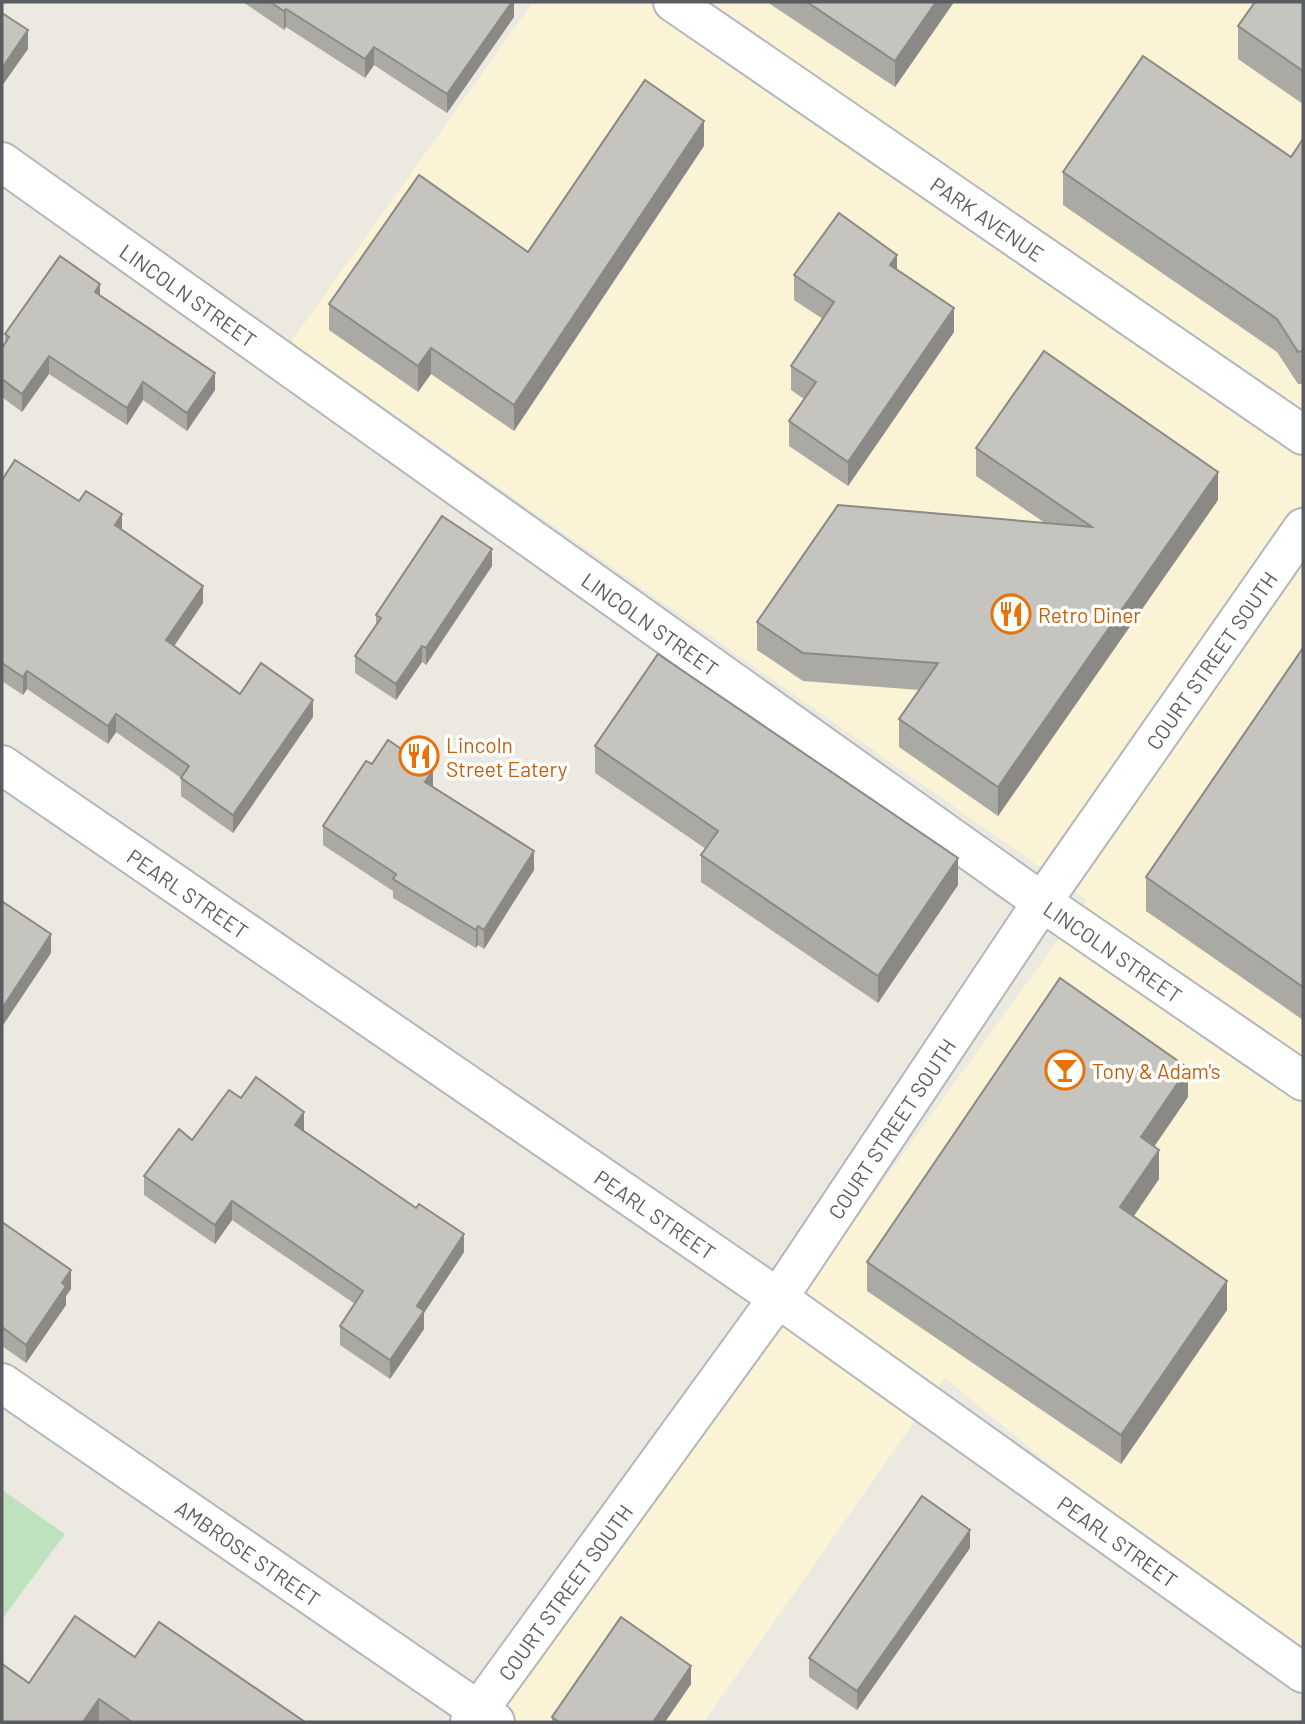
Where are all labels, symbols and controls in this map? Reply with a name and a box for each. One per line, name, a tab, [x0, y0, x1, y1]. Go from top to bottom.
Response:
street label: PARK AVENUE	[926, 171, 1049, 266]
street label: LINCOLN STREET	[115, 238, 262, 352]
street label: LINCOLN STREET	[577, 566, 724, 681]
street label: COURT STREET SOUTH	[1140, 566, 1282, 754]
restaurant icon: Retro Diner	[990, 593, 1032, 635]
place label: Retro Diner	[1038, 602, 1141, 627]
place label: Lincoln Street Eatery	[446, 732, 568, 781]
restaurant icon: Lincoln Street Eatery	[398, 735, 440, 777]
street label: PEARL STREET	[123, 843, 253, 943]
street label: LINCOLN STREET	[1040, 895, 1187, 1007]
street label: COURT STREET SOUTH	[822, 1033, 960, 1223]
bar icon: Tony & Adam's	[1044, 1049, 1086, 1091]
place label: Tony & Adam's	[1092, 1058, 1221, 1083]
street label: PEARL STREET	[590, 1164, 721, 1264]
street label: PEARL STREET	[1054, 1490, 1183, 1592]
street label: AMBROSE STREET	[171, 1494, 326, 1611]
street label: COURT STREET SOUTH	[492, 1499, 637, 1685]

